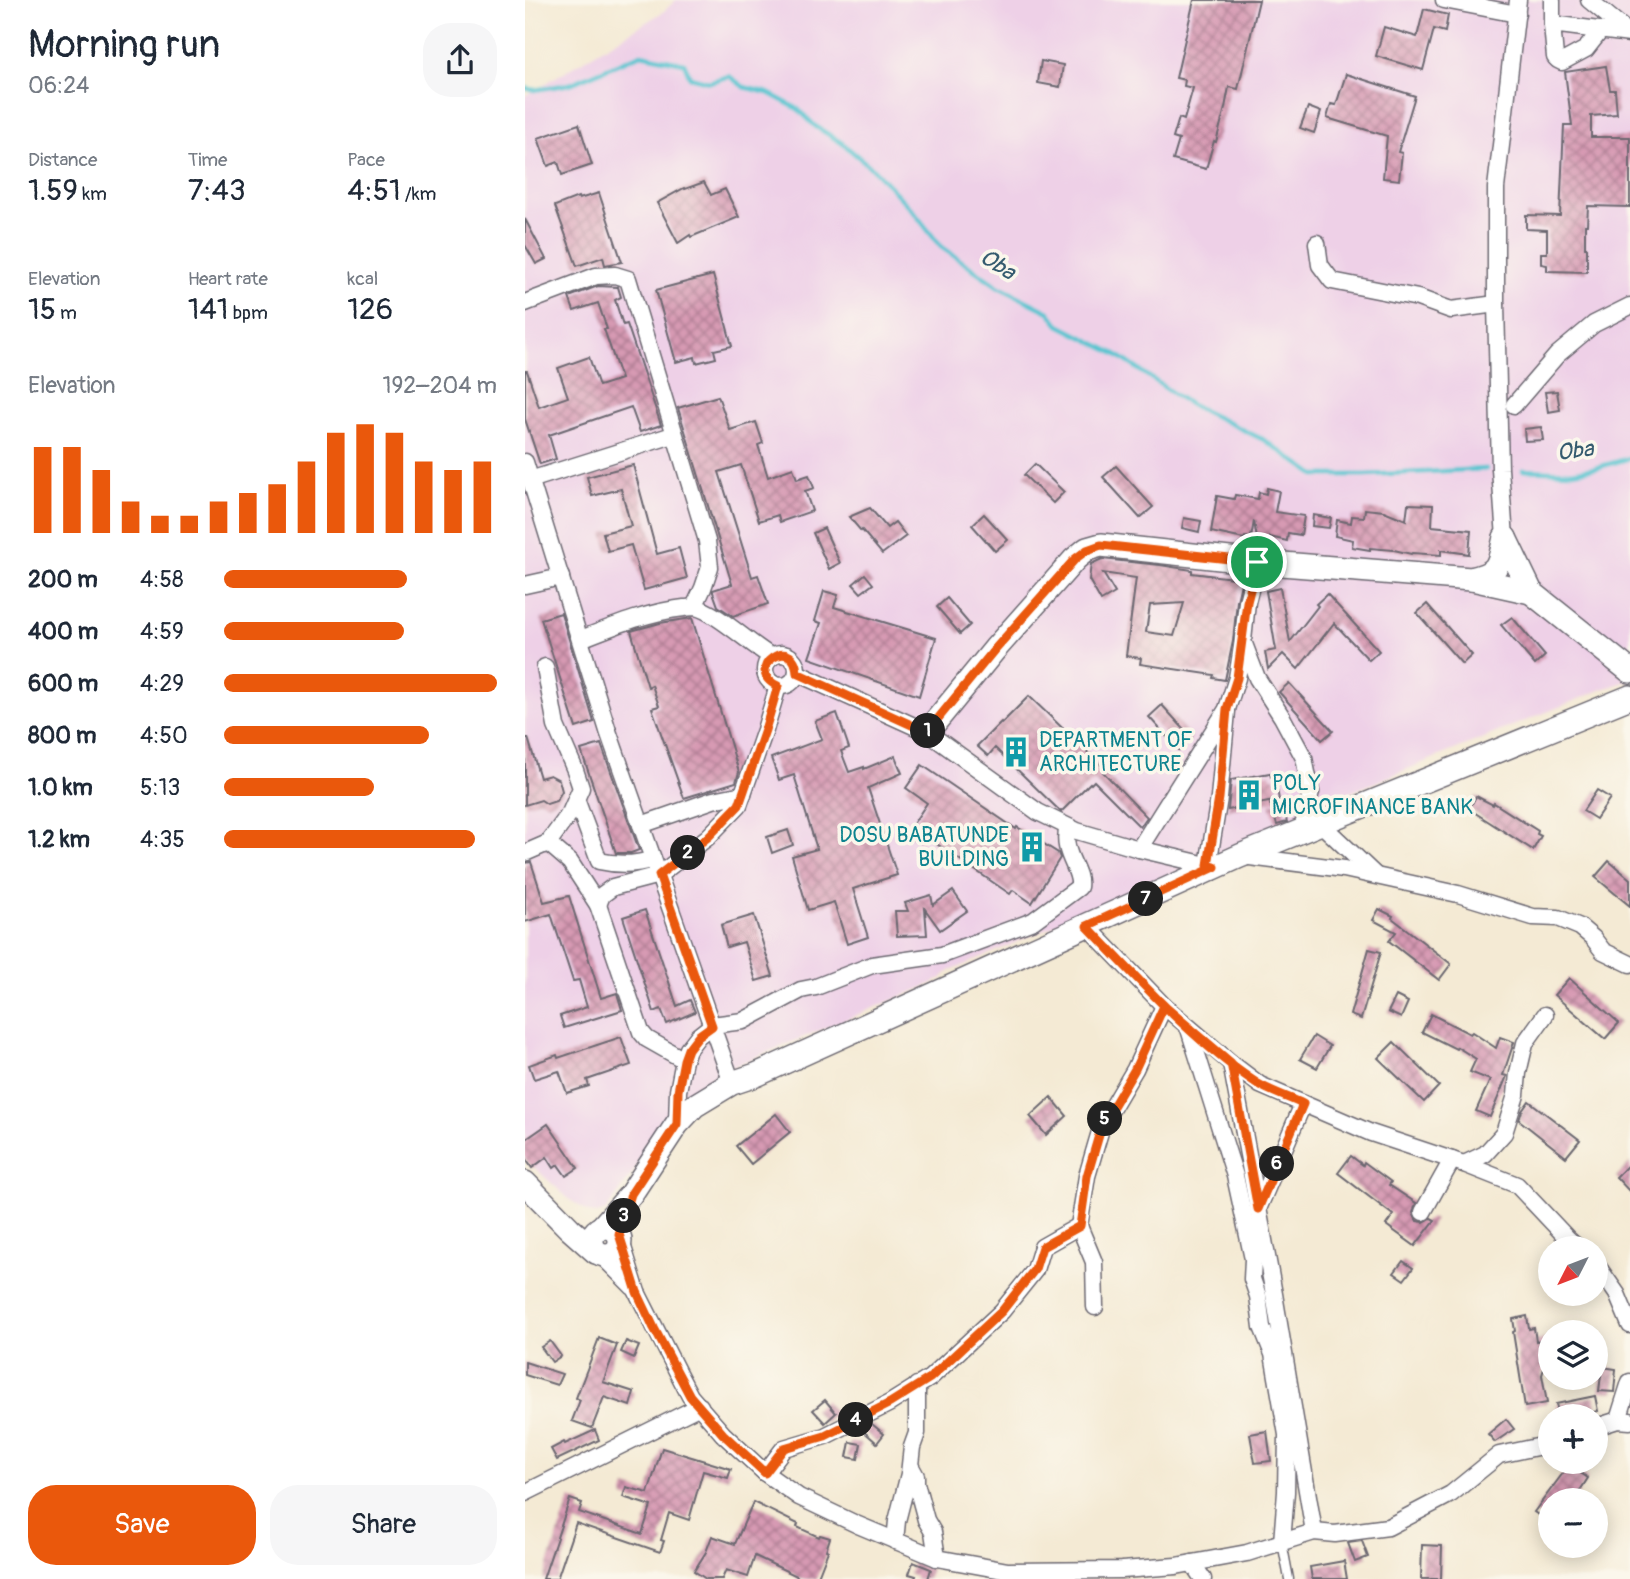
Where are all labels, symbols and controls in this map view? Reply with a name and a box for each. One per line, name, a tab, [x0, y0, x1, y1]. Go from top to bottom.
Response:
text: Morning run	[28, 21, 220, 69]
button: share	[423, 23, 497, 97]
text: 06:24	[28, 71, 89, 100]
text: Distance	[28, 148, 97, 172]
text: Time	[188, 148, 227, 172]
text: Pace	[347, 148, 385, 172]
text: 1.59	[28, 172, 78, 209]
text: 7:43	[188, 172, 246, 209]
text: 4:51	[347, 172, 401, 209]
text: km	[78, 182, 107, 206]
text: /km	[401, 182, 436, 206]
water label: Oba	[974, 242, 1022, 287]
text: Elevation	[28, 267, 100, 291]
text: Heart rate	[188, 267, 268, 291]
text: kcal	[347, 267, 378, 291]
text: 15	[28, 291, 56, 328]
text: 141	[188, 291, 229, 328]
text: 126	[347, 291, 393, 328]
text: m	[56, 301, 77, 325]
text: bpm	[229, 301, 268, 325]
text: Elevation	[28, 371, 116, 400]
text: 192–204 m	[382, 371, 497, 400]
water label: Oba	[1555, 434, 1596, 467]
pin	[1227, 532, 1287, 592]
icon: arrive	[1238, 543, 1276, 581]
text: 200 m	[28, 565, 98, 594]
text: 4:58	[140, 565, 184, 594]
text: 400 m	[28, 617, 98, 646]
text: 4:59	[140, 617, 184, 646]
text: 600 m	[28, 669, 98, 698]
text: 4:29	[140, 669, 184, 698]
pin: 1	[911, 714, 945, 748]
text: 1	[924, 718, 931, 742]
text: 800 m	[28, 721, 96, 750]
text: 4:50	[140, 721, 188, 750]
place label: DEPARTMENT OF ARCHITECTURE	[1039, 727, 1193, 778]
building icon: DEPARTMENT OF ARCHITECTURE	[999, 735, 1033, 769]
place label: POLY MICROFINANCE BANK	[1272, 770, 1473, 821]
text: 1.0 km	[28, 773, 93, 802]
text: 5:13	[140, 773, 180, 802]
building icon: POLY MICROFINANCE BANK	[1232, 778, 1266, 812]
place label: DOSU BABATUNDE BUILDING	[839, 822, 1009, 873]
text: 1.2 km	[28, 825, 90, 854]
text: 4:35	[140, 825, 185, 854]
building icon: DOSU BABATUNDE BUILDING	[1015, 830, 1049, 864]
pin: 2	[671, 836, 705, 870]
text: 2	[682, 840, 693, 864]
pin: 7	[1129, 881, 1163, 916]
text: 7	[1140, 886, 1151, 910]
pin: 5	[1087, 1102, 1123, 1136]
text: 5	[1099, 1106, 1110, 1130]
pin: 6	[1259, 1146, 1295, 1182]
text: 6	[1271, 1151, 1282, 1175]
pin: 3	[607, 1198, 641, 1234]
text: 3	[618, 1203, 629, 1227]
north arrow	[1538, 1236, 1608, 1306]
map controls	[1538, 1236, 1608, 1558]
button: layers	[1538, 1320, 1608, 1390]
pin: 4	[839, 1402, 873, 1438]
button: +	[1538, 1404, 1608, 1474]
text: 4	[850, 1407, 861, 1431]
button: Save	[28, 1485, 256, 1565]
button: Share	[270, 1485, 497, 1565]
button: −	[1538, 1488, 1608, 1558]

